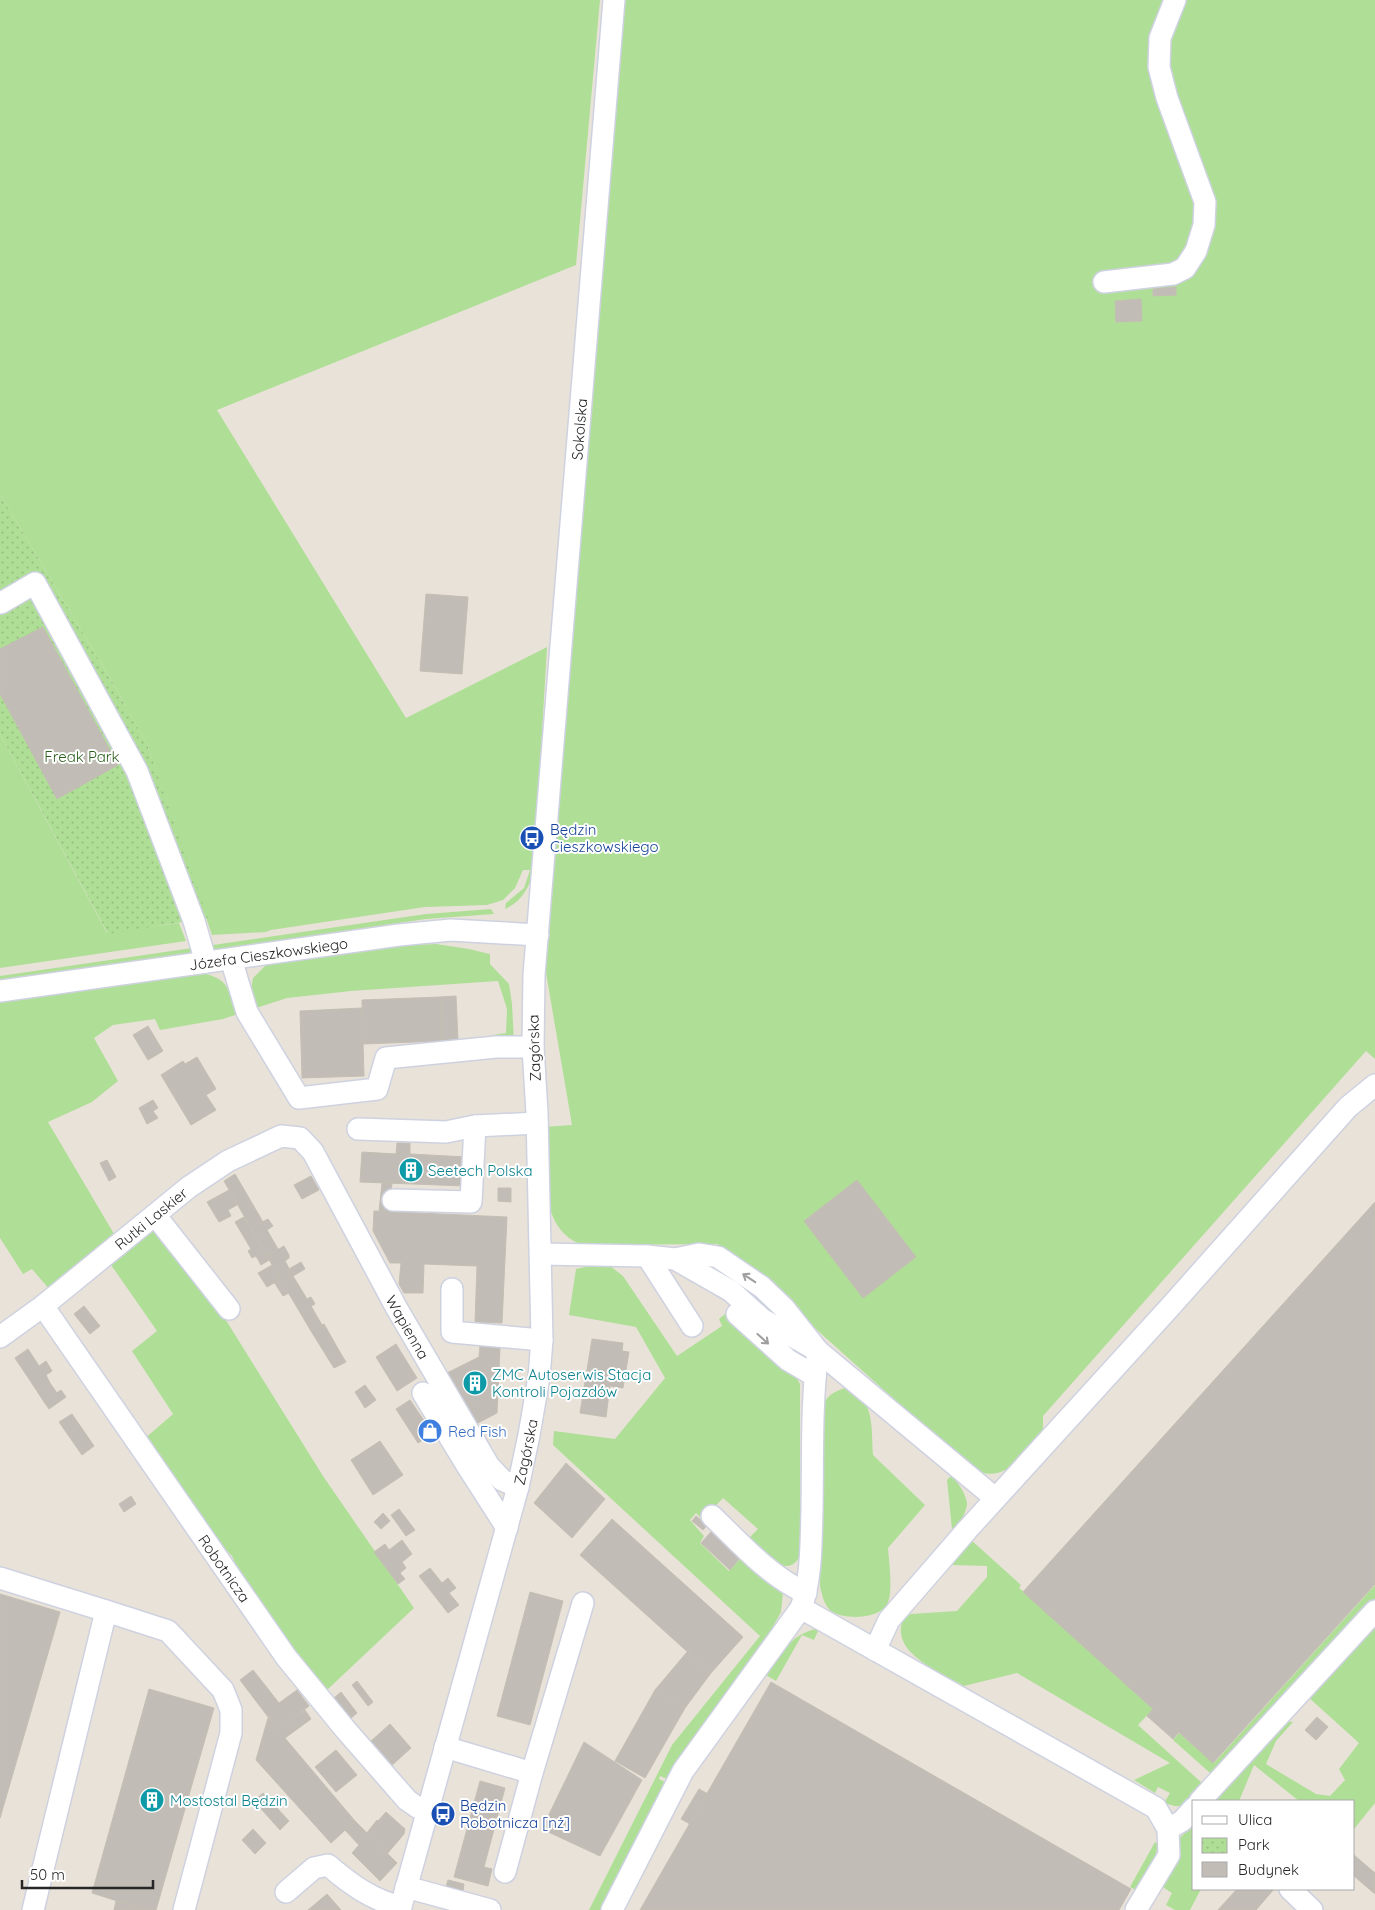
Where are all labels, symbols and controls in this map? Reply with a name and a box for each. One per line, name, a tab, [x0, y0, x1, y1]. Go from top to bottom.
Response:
street label: Sokolska	[567, 398, 591, 461]
park label: Freak Park	[44, 747, 120, 766]
place label: Będzin Cieszkowskiego	[550, 820, 658, 856]
bus stop icon: Będzin Cieszkowskiego	[519, 825, 545, 851]
street label: Józefa Cieszkowskiego	[188, 933, 349, 974]
street label: Zagórska	[523, 1014, 545, 1082]
building icon: Seetech Polska	[398, 1157, 424, 1183]
place label: Seetech Polska	[428, 1161, 533, 1180]
street label: Rutki Laskier	[110, 1183, 191, 1254]
one-way arrow	[742, 1272, 756, 1283]
street label: Wapienna	[382, 1292, 434, 1362]
one-way arrow	[757, 1333, 770, 1344]
place label: ZMC Autoserwis Stacja Kontroli Pojazdów	[492, 1365, 651, 1401]
building icon: ZMC Autoserwis Stacja Kontroli Pojazdów	[462, 1370, 488, 1396]
street label: Zagórska	[509, 1417, 541, 1487]
shop icon: Red Fish	[417, 1418, 443, 1444]
place label: Red Fish	[448, 1422, 507, 1441]
street label: Robotnicza	[194, 1531, 255, 1606]
building icon: Mostostal Będzin	[139, 1787, 165, 1813]
place label: Mostostal Będzin	[170, 1791, 288, 1810]
place label: Będzin Robotnicza [nż]	[460, 1796, 570, 1832]
legend	[1192, 1800, 1355, 1890]
bus stop icon: Będzin Robotnicza [nż]	[430, 1801, 456, 1827]
text: Ulica	[1238, 1810, 1272, 1829]
text: Park	[1238, 1835, 1270, 1854]
scale bar	[22, 1858, 154, 1890]
text: Budynek	[1238, 1860, 1299, 1879]
text: 50 m	[30, 1865, 65, 1884]

